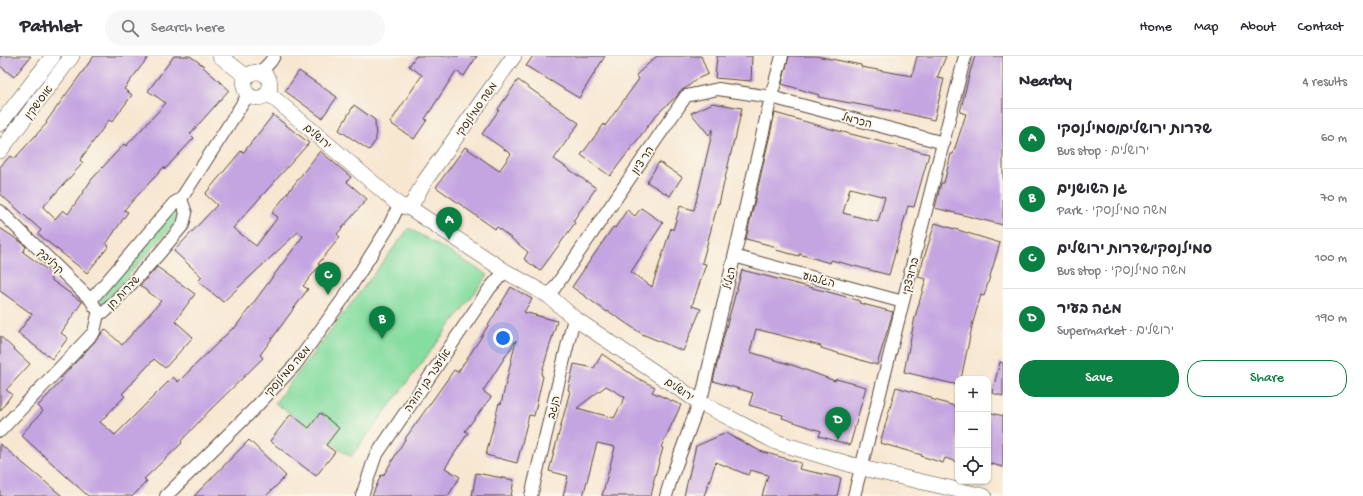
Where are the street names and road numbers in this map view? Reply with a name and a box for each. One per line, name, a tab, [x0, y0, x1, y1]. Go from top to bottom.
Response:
street label: משה סמילנסקי	[453, 80, 501, 140]
street label: אוסישקין	[23, 84, 56, 122]
street label: הכרמל	[840, 110, 874, 132]
street label: ירושלים	[301, 121, 334, 153]
street label: הר ציון	[630, 145, 657, 177]
street label: קרליבך	[34, 246, 67, 278]
street label: ברודצקי	[902, 257, 922, 296]
street label: הגליל	[721, 265, 739, 291]
street label: הגלבוע	[801, 269, 837, 291]
street label: שדרות חן	[105, 274, 144, 313]
street label: משה סמילנסקי	[262, 343, 314, 400]
street label: אליעזר בן יהודה	[401, 346, 454, 415]
street label: ירושלים	[662, 375, 697, 405]
street label: הנגב	[546, 395, 563, 420]

